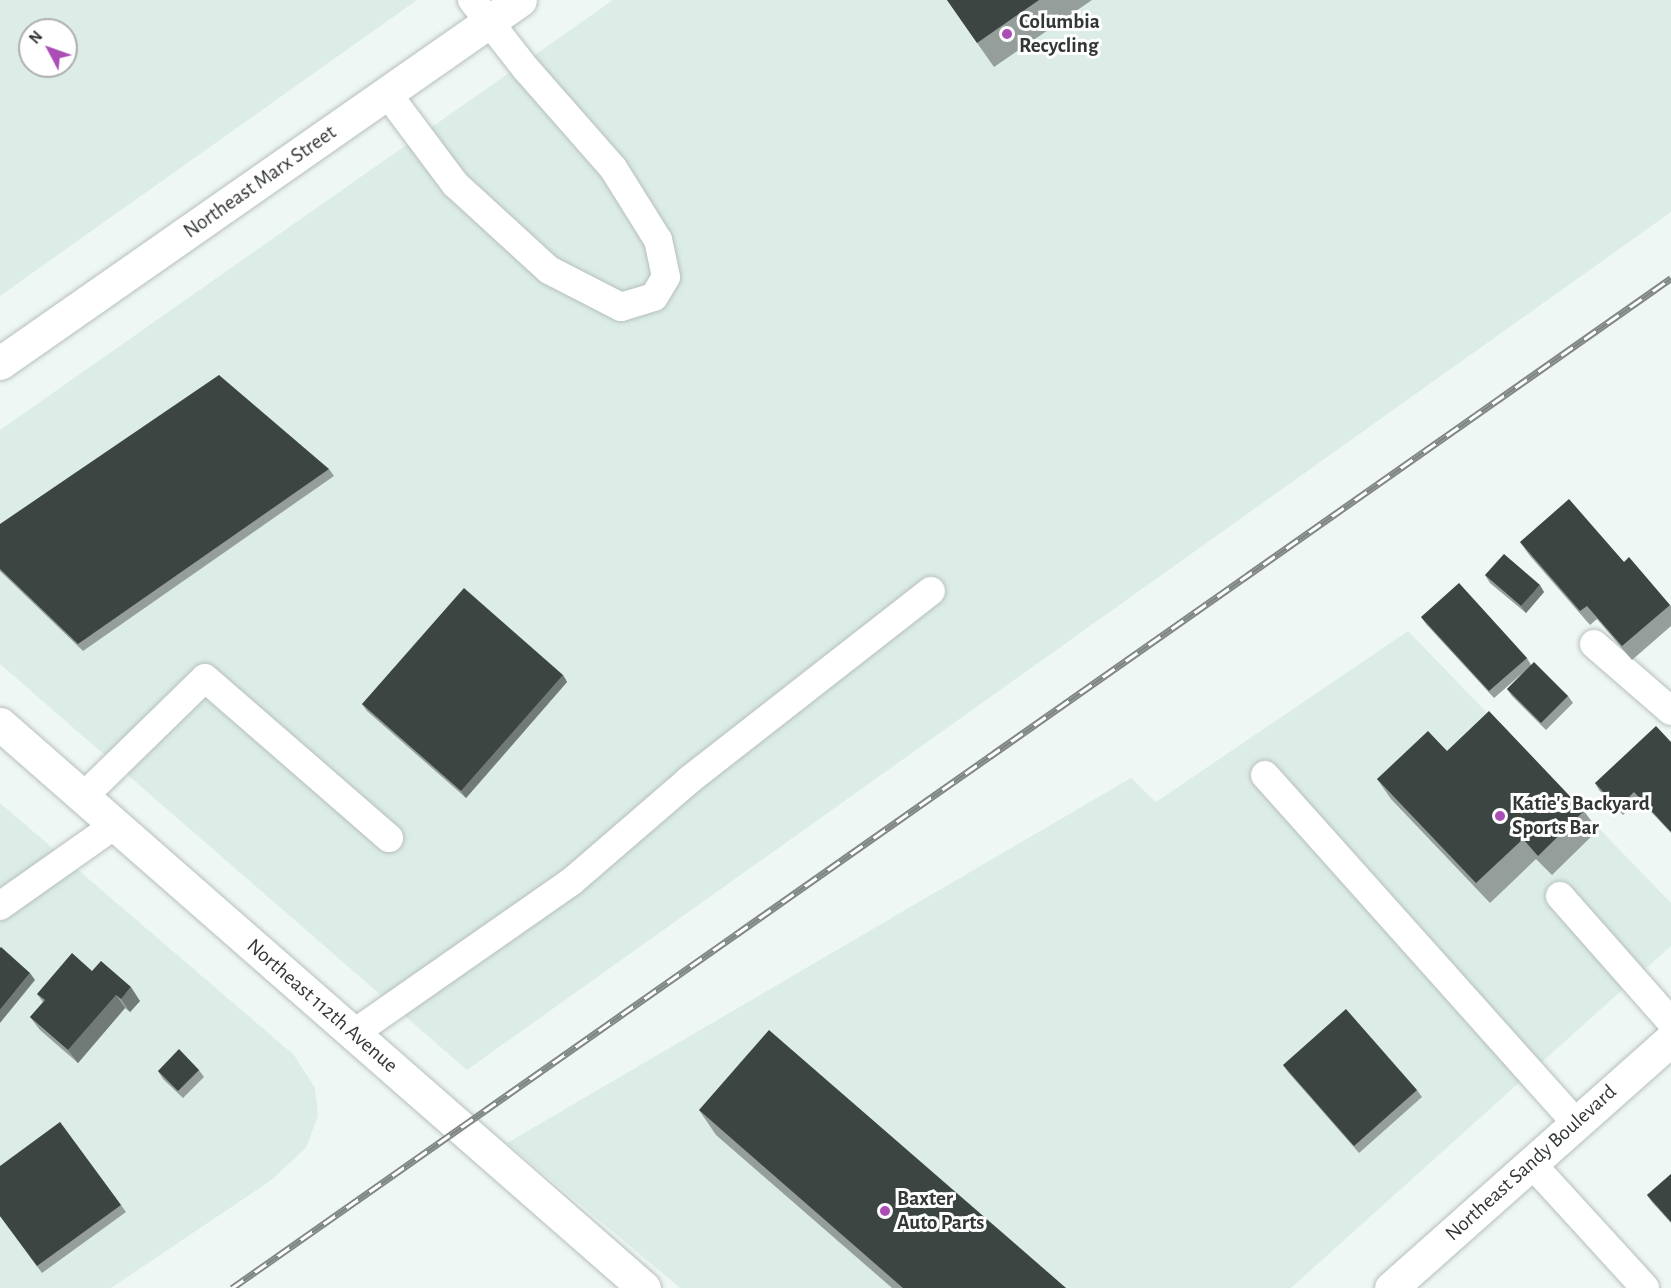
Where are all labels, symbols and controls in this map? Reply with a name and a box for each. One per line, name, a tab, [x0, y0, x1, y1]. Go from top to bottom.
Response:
place label: Columbia Recycling	[1019, 9, 1100, 59]
north arrow	[18, 18, 78, 78]
marker: Columbia Recycling	[1000, 27, 1014, 41]
text: N	[26, 28, 46, 47]
street label: Northeast Marx Street	[179, 120, 341, 244]
place label: Katie's Backyard Sports Bar	[1512, 791, 1650, 841]
marker: Katie's Backyard Sports Bar	[1493, 809, 1507, 823]
street label: Northeast 112th Avenue	[241, 933, 403, 1079]
street label: Northeast Sandy Boulevard	[1440, 1080, 1622, 1246]
place label: Baxter Auto Parts	[897, 1186, 984, 1236]
marker: Baxter Auto Parts	[878, 1204, 892, 1218]

